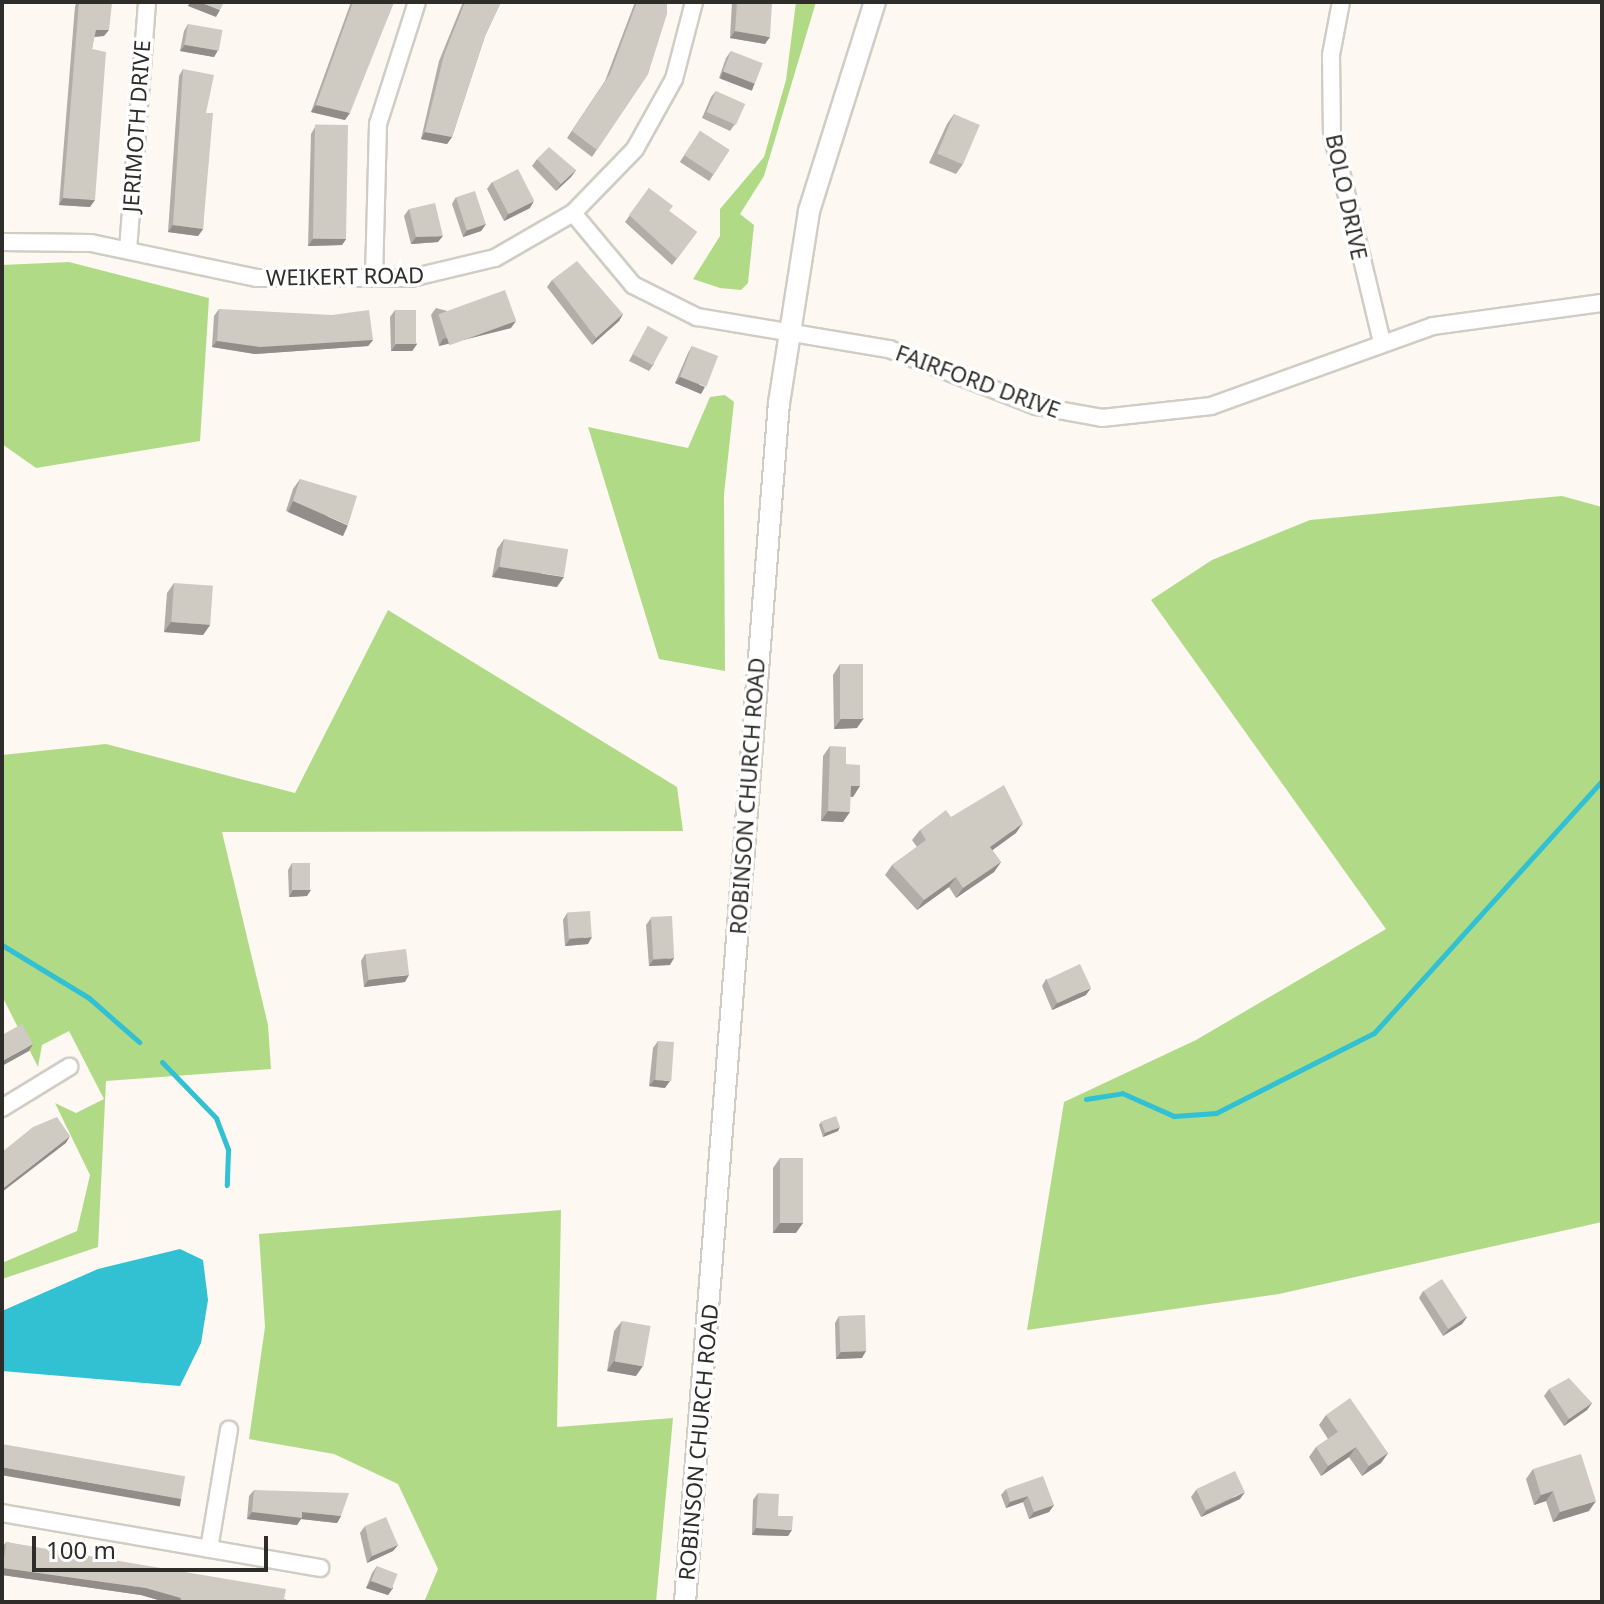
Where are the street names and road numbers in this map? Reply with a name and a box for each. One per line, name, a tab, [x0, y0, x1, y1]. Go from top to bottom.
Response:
street label: JERIMOTH DRIVE	[117, 39, 155, 213]
street label: BOLO DRIVE	[1321, 132, 1373, 262]
street label: WEIKERT ROAD	[266, 261, 424, 291]
street label: FAIRFORD DRIVE	[892, 339, 1064, 423]
street label: ROBINSON CHURCH ROAD	[724, 657, 770, 935]
street label: ROBINSON CHURCH ROAD	[673, 1303, 723, 1581]

